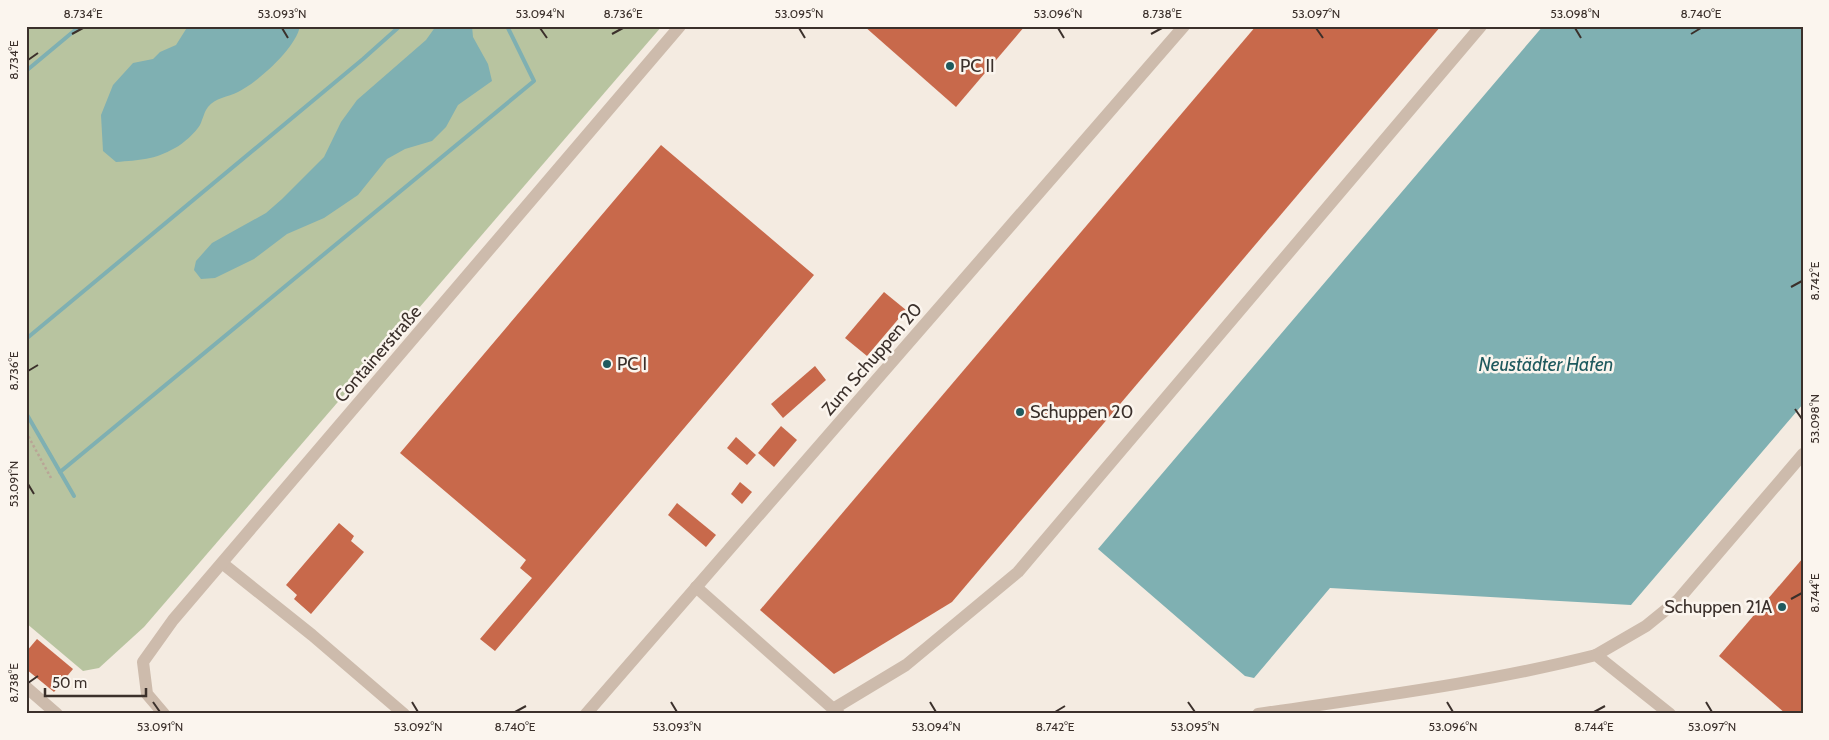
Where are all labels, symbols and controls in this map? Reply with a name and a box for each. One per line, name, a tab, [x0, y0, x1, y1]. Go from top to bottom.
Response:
text: 8.734°E	[63, 6, 103, 21]
text: 53.093°N	[258, 6, 306, 21]
text: 53.094°N	[515, 6, 565, 21]
text: 8.736°E	[603, 6, 643, 21]
text: 53.095°N	[775, 6, 823, 21]
text: 53.096°N	[1033, 6, 1083, 21]
text: 8.738°E	[1142, 6, 1182, 21]
text: 53.097°N	[1292, 6, 1340, 21]
text: 53.098°N	[1550, 6, 1600, 21]
text: 8.740°E	[1681, 6, 1722, 21]
text: 8.734°E	[6, 40, 21, 80]
place label: PC II	[960, 55, 995, 77]
marker: PC II	[944, 60, 956, 72]
text: 8.742°E	[1807, 261, 1822, 300]
street label: Zum Schuppen 20	[817, 298, 927, 420]
street label: Containerstraße	[330, 301, 426, 407]
text: 8.736°E	[6, 351, 21, 391]
place label: PC I	[617, 353, 647, 375]
water label: Neustädter Hafen	[1479, 353, 1613, 376]
marker: PC I	[601, 358, 613, 370]
text: 53.098°N	[1807, 394, 1822, 444]
place label: Schuppen 20	[1030, 401, 1133, 423]
marker: Schuppen 20	[1014, 406, 1026, 418]
text: 53.091°N	[6, 461, 21, 507]
text: 8.744°E	[1807, 573, 1822, 613]
place label: Schuppen 21A	[1664, 596, 1772, 618]
marker: Schuppen 21A	[1776, 601, 1788, 613]
text: 8.738°E	[6, 663, 21, 703]
scale bar	[45, 665, 146, 697]
text: 50 m	[52, 674, 87, 692]
text: 53.091°N	[137, 719, 183, 734]
text: 53.092°N	[394, 719, 442, 734]
text: 8.740°E	[495, 719, 536, 734]
text: 53.093°N	[653, 719, 701, 734]
text: 53.094°N	[911, 719, 961, 734]
text: 8.742°E	[1036, 719, 1075, 734]
text: 53.095°N	[1171, 719, 1219, 734]
text: 53.096°N	[1428, 719, 1478, 734]
text: 8.744°E	[1574, 719, 1614, 734]
text: 53.097°N	[1688, 719, 1736, 734]

